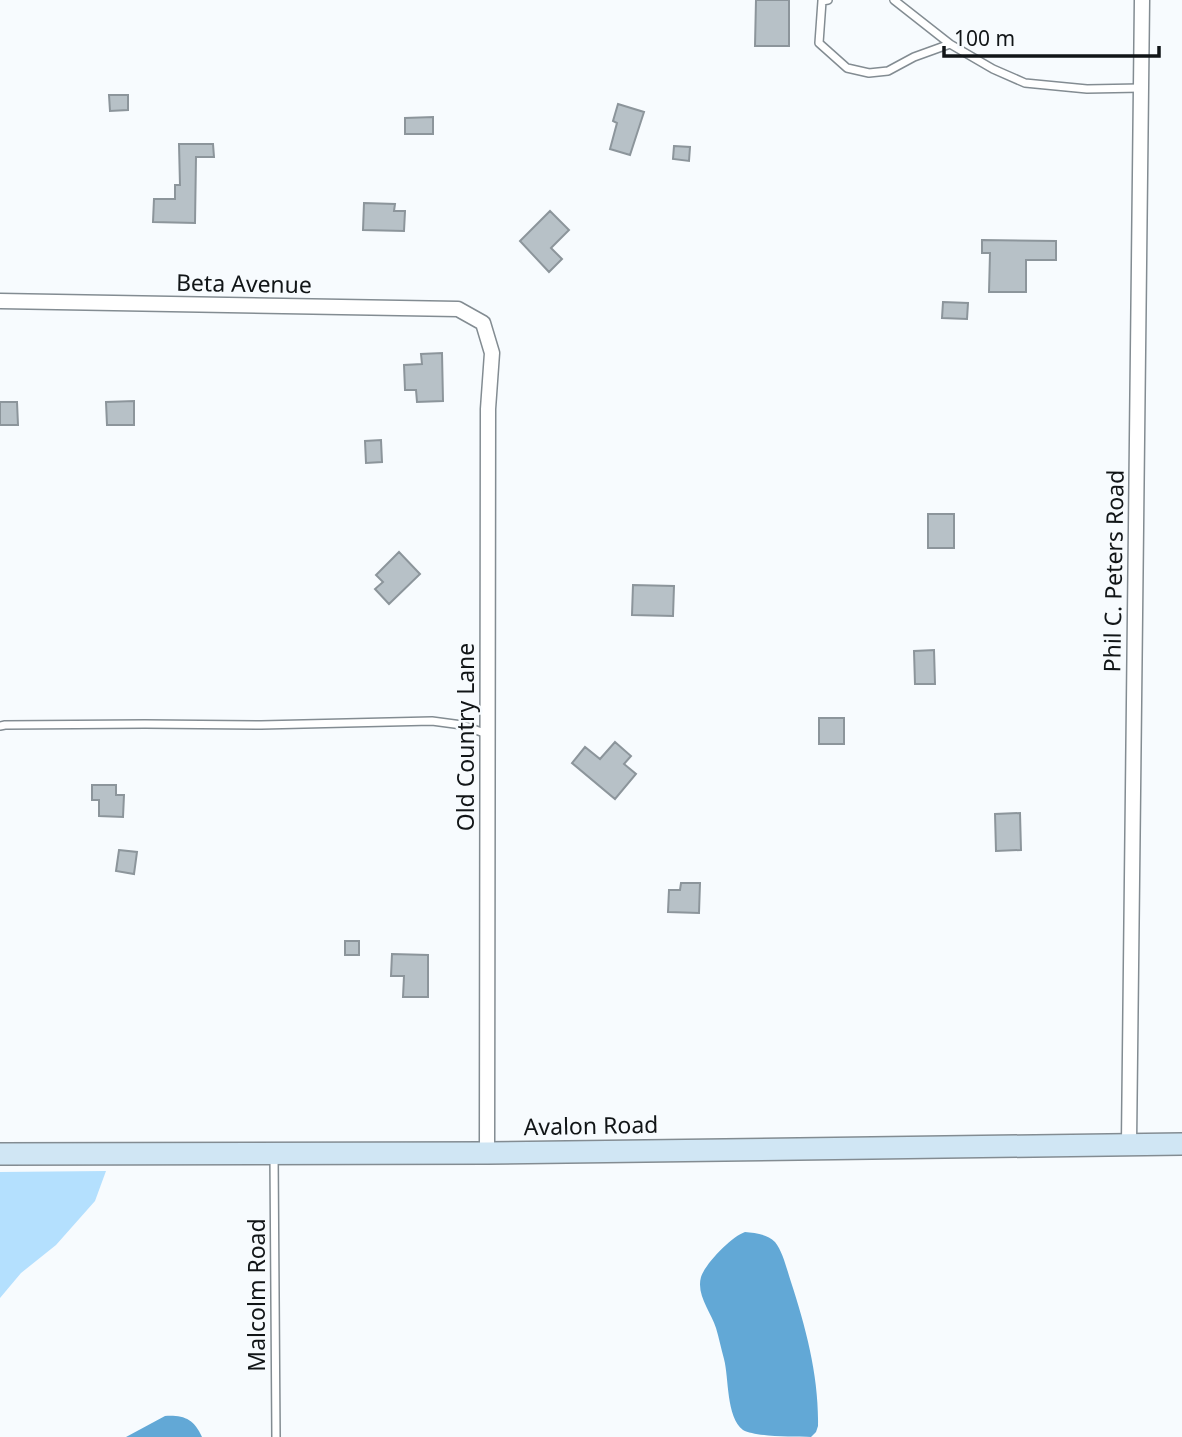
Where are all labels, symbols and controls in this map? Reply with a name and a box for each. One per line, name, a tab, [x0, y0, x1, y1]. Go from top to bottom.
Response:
scale bar	[944, 14, 1159, 58]
text: 100 m	[954, 24, 1015, 52]
street label: Beta Avenue	[176, 266, 312, 300]
street label: Phil C. Peters Road	[1095, 469, 1131, 673]
street label: Old Country Lane	[449, 643, 481, 831]
street label: Avalon Road	[523, 1108, 659, 1142]
street label: Malcolm Road	[240, 1218, 272, 1372]

